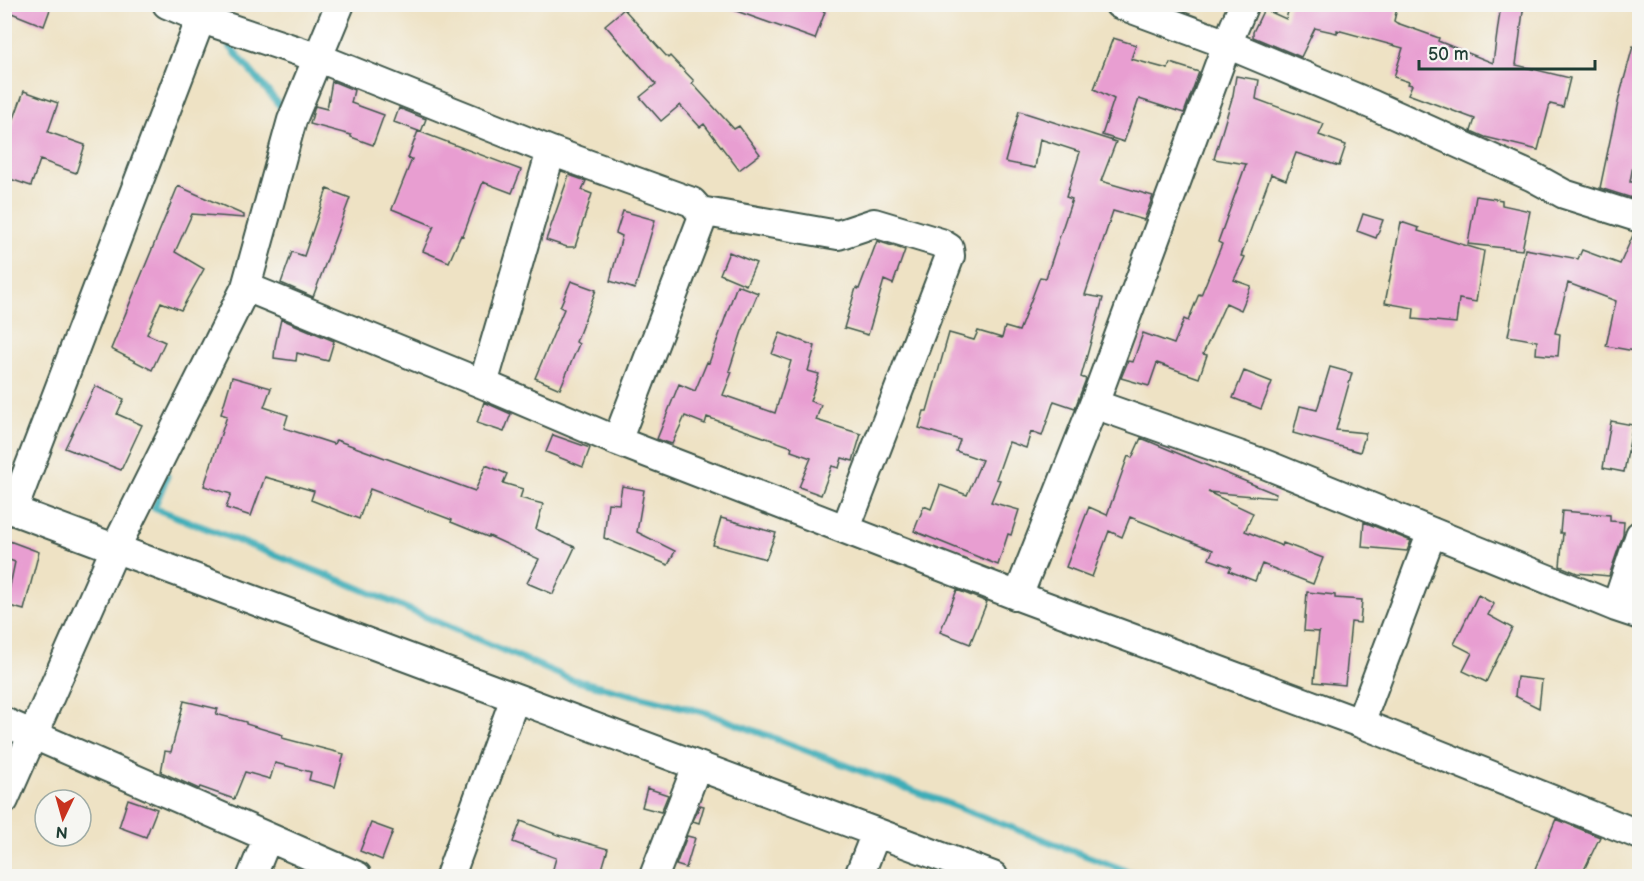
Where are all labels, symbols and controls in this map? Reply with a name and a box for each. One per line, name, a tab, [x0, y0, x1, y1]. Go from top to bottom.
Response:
scale bar	[1419, 33, 1594, 71]
text: 50 m	[1428, 44, 1469, 65]
north arrow	[33, 788, 93, 848]
text: N	[55, 821, 69, 841]

